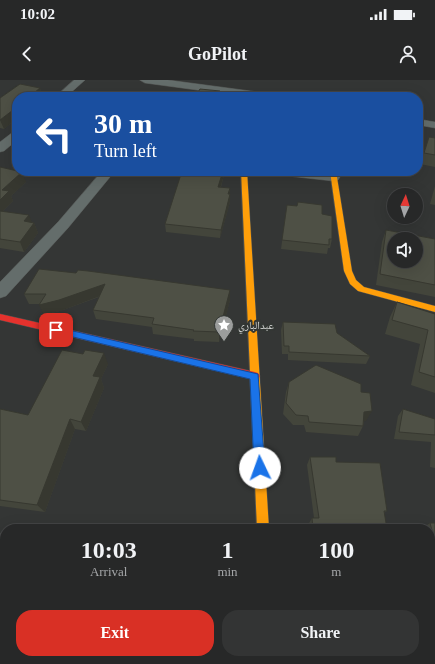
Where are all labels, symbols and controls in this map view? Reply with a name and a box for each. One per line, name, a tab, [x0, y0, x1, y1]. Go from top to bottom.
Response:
text: 10:02	[20, 6, 55, 22]
icon: back	[16, 43, 38, 65]
icon: person	[397, 43, 419, 65]
text: GoPilot	[188, 44, 247, 64]
icon: left	[28, 108, 80, 160]
text: 30 m	[94, 108, 152, 139]
text: Turn left	[94, 141, 157, 161]
north arrow	[387, 188, 423, 224]
map controls	[387, 188, 423, 268]
button: sound	[387, 232, 423, 268]
pin	[39, 313, 73, 347]
place icon: عبدالباري	[213, 314, 235, 342]
icon: arrive	[45, 319, 67, 341]
place label: عبدالباري	[238, 319, 274, 334]
position arrow	[239, 447, 281, 489]
text: 10:03	[81, 537, 137, 563]
text: 1	[221, 537, 233, 563]
text: 100	[318, 537, 354, 563]
text: Arrival	[90, 564, 127, 579]
text: min	[217, 564, 238, 579]
text: m	[331, 564, 341, 579]
button: Exit	[16, 610, 214, 656]
button: Share	[222, 610, 419, 656]

